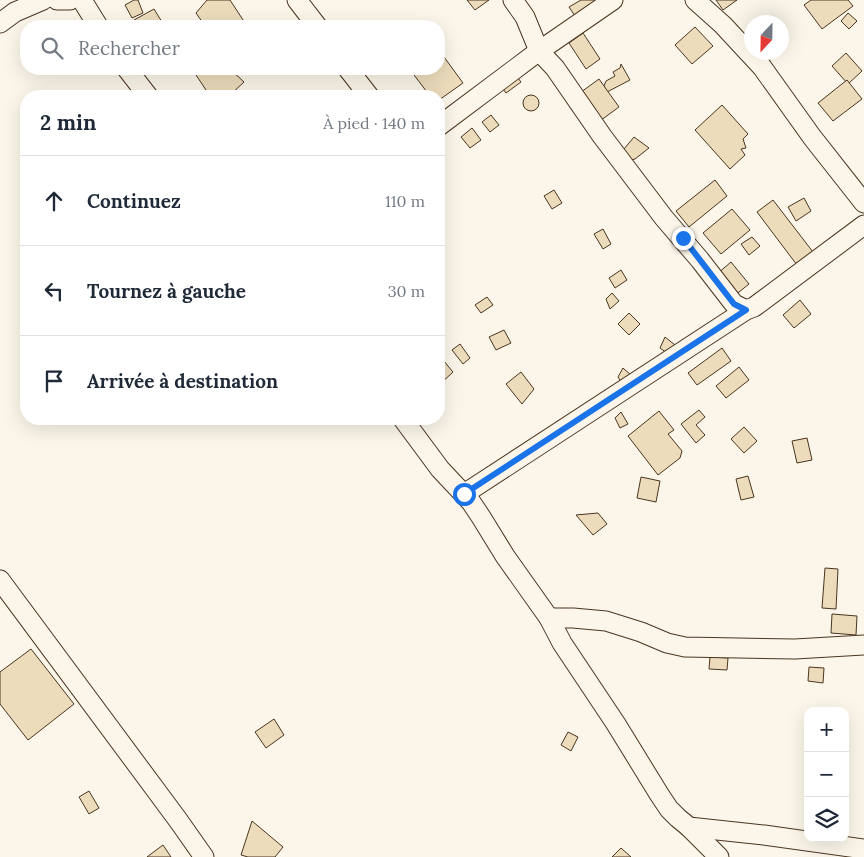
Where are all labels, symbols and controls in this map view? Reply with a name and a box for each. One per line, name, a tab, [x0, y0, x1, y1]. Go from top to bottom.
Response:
north arrow	[744, 15, 789, 60]
search box	[20, 20, 445, 75]
icon: search	[38, 34, 66, 62]
text: Rechercher	[78, 36, 180, 60]
text: 2 min	[40, 109, 96, 136]
text: À pied · 140 m	[323, 113, 425, 133]
icon: ahead	[40, 187, 68, 215]
text: Continuez	[87, 189, 181, 213]
text: 110 m	[385, 191, 425, 211]
route end	[672, 227, 695, 250]
icon: left	[40, 277, 68, 305]
text: Tournez à gauche	[87, 279, 246, 303]
text: 30 m	[388, 281, 425, 301]
icon: arrive	[40, 367, 68, 395]
text: Arrivée à destination	[87, 369, 278, 393]
route start	[453, 483, 476, 506]
map controls	[804, 707, 849, 842]
button: +	[804, 707, 849, 752]
button: −	[804, 752, 849, 797]
button: layers	[804, 797, 849, 842]

